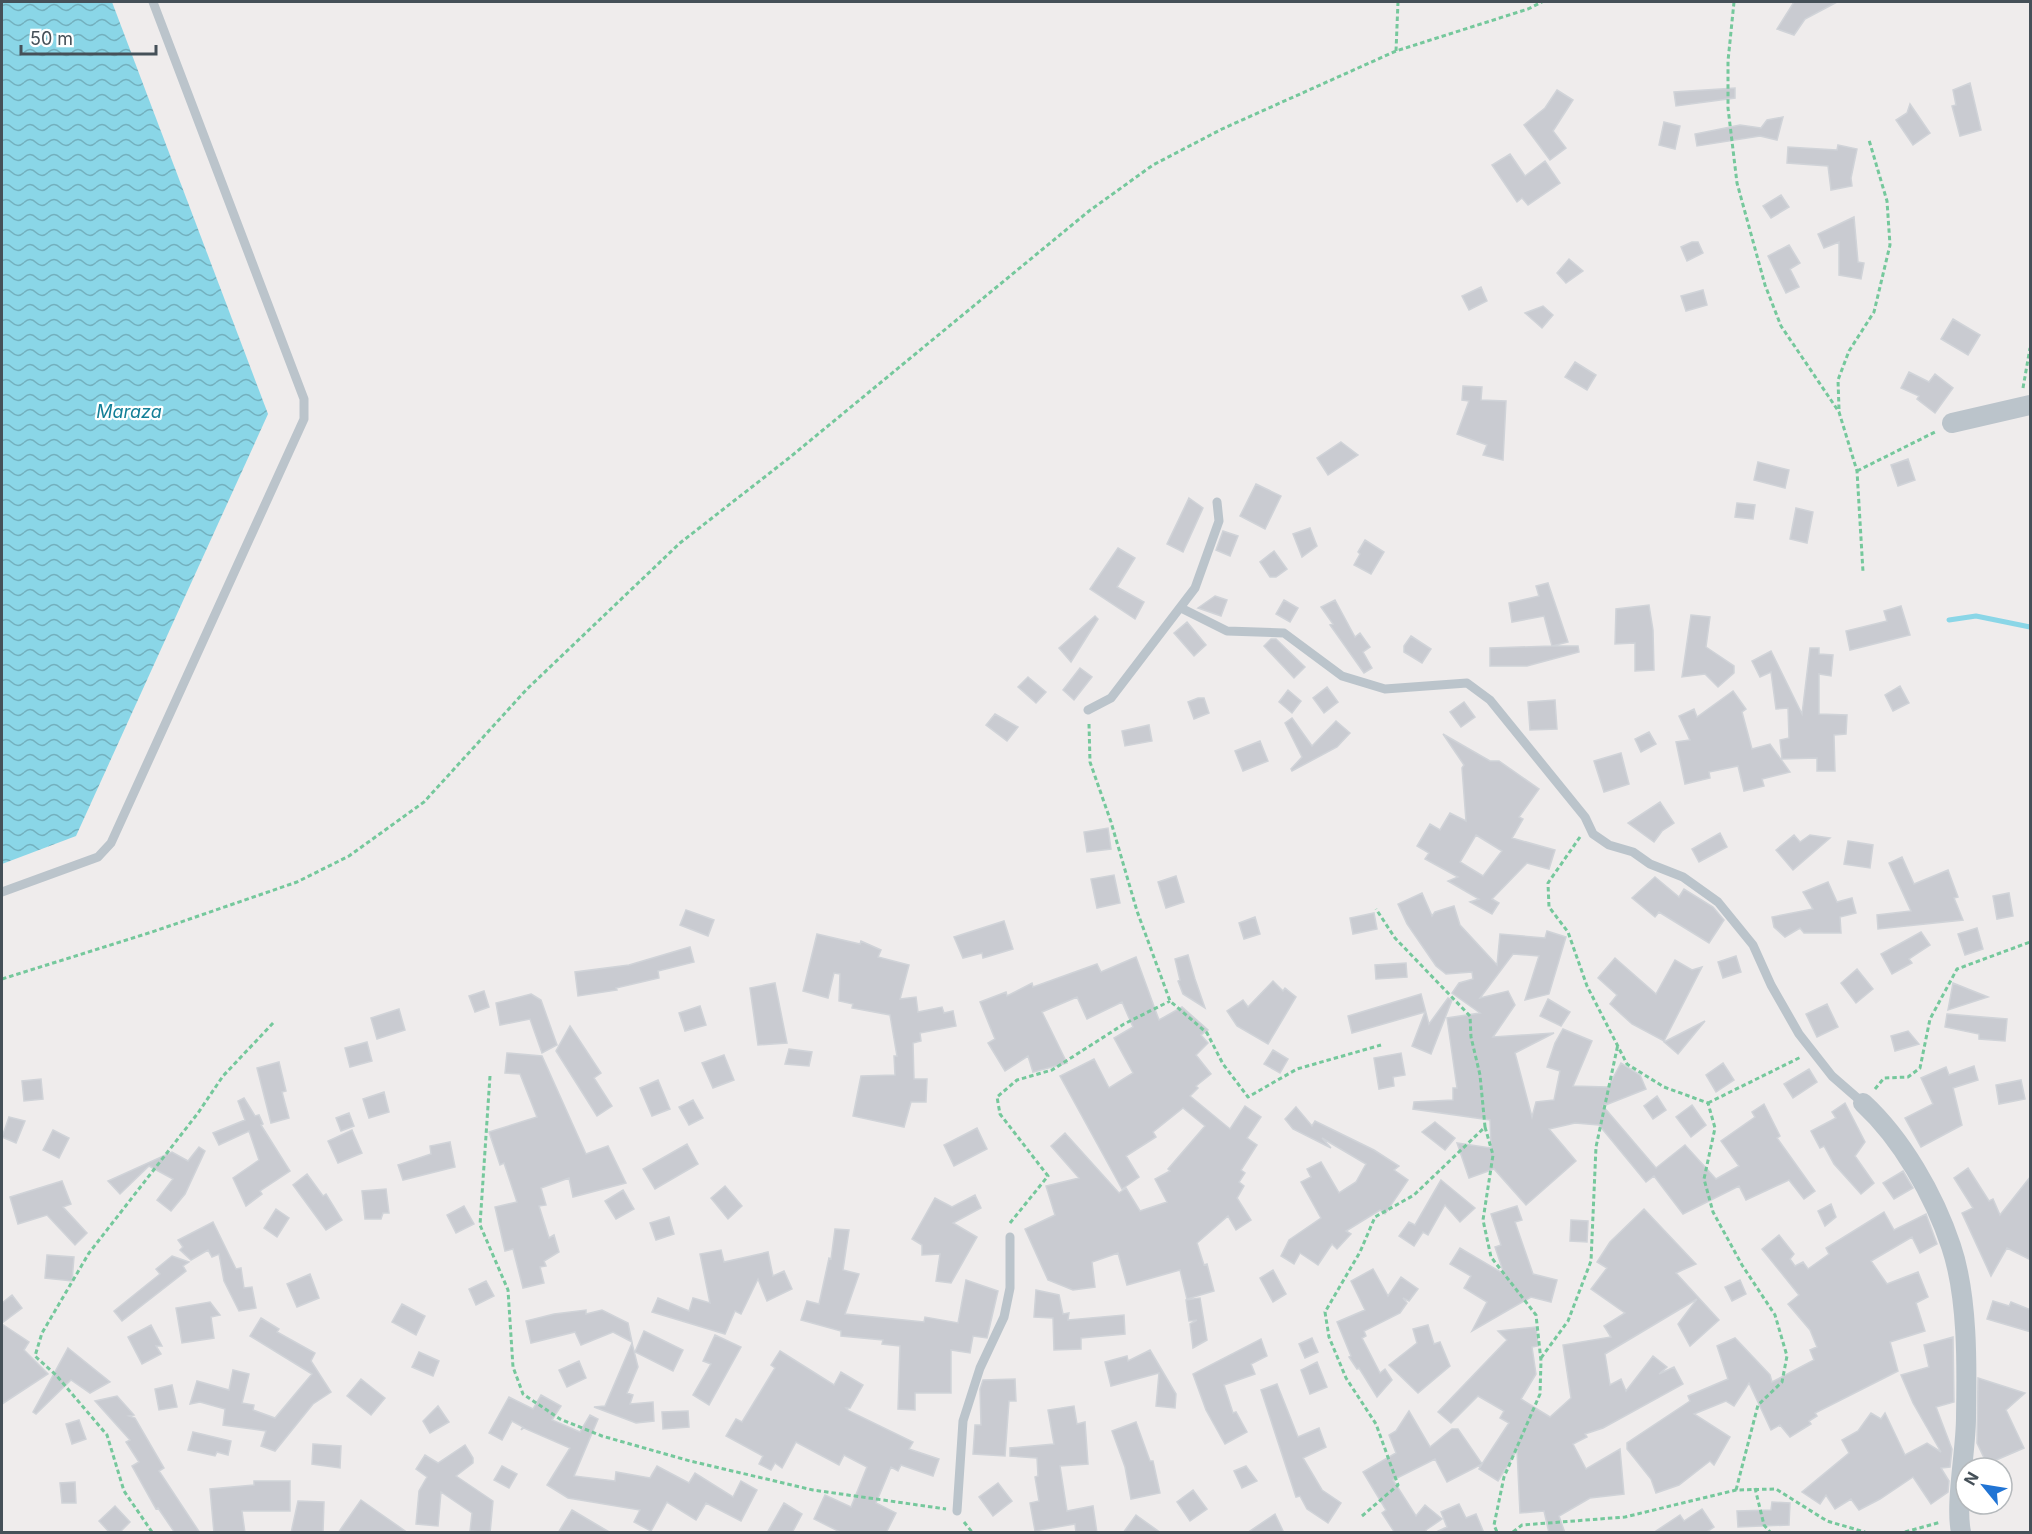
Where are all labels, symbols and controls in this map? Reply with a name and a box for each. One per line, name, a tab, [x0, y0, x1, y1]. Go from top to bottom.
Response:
scale bar	[21, 18, 156, 56]
text: 50 m	[30, 28, 73, 49]
water label: Maraza	[96, 401, 162, 422]
north arrow	[1954, 1456, 2014, 1516]
text: N	[1959, 1468, 1983, 1489]

